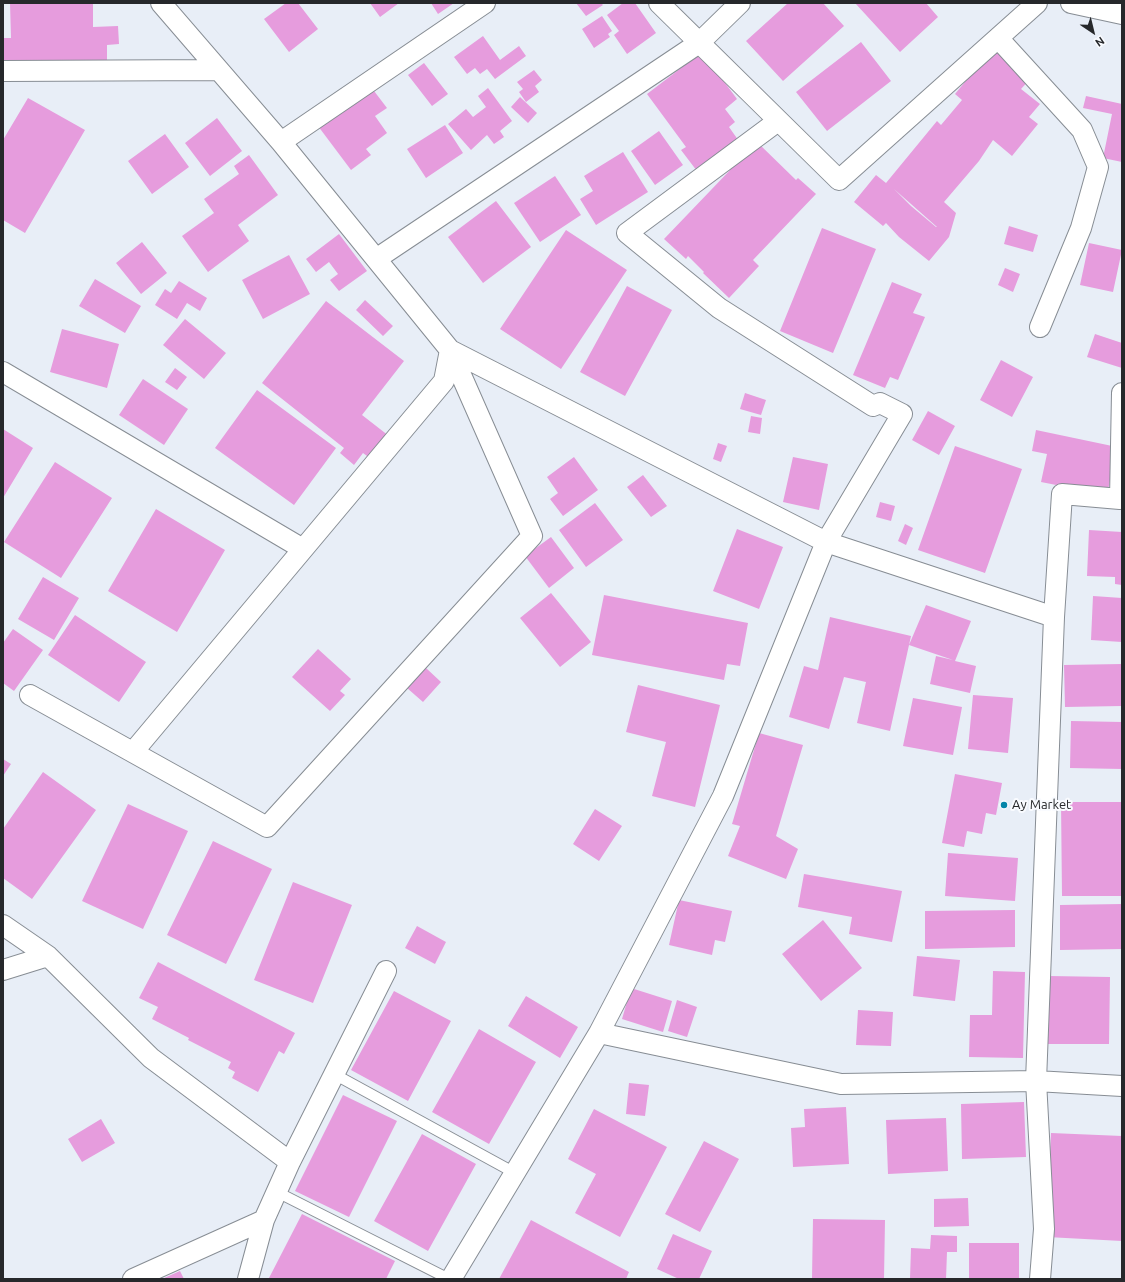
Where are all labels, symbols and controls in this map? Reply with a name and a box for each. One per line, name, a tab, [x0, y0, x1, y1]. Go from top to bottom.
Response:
north arrow	[1073, 12, 1113, 52]
text: N	[1093, 35, 1107, 49]
place label: Ay Market	[1012, 797, 1071, 813]
marker: Ay Market	[999, 800, 1009, 810]

